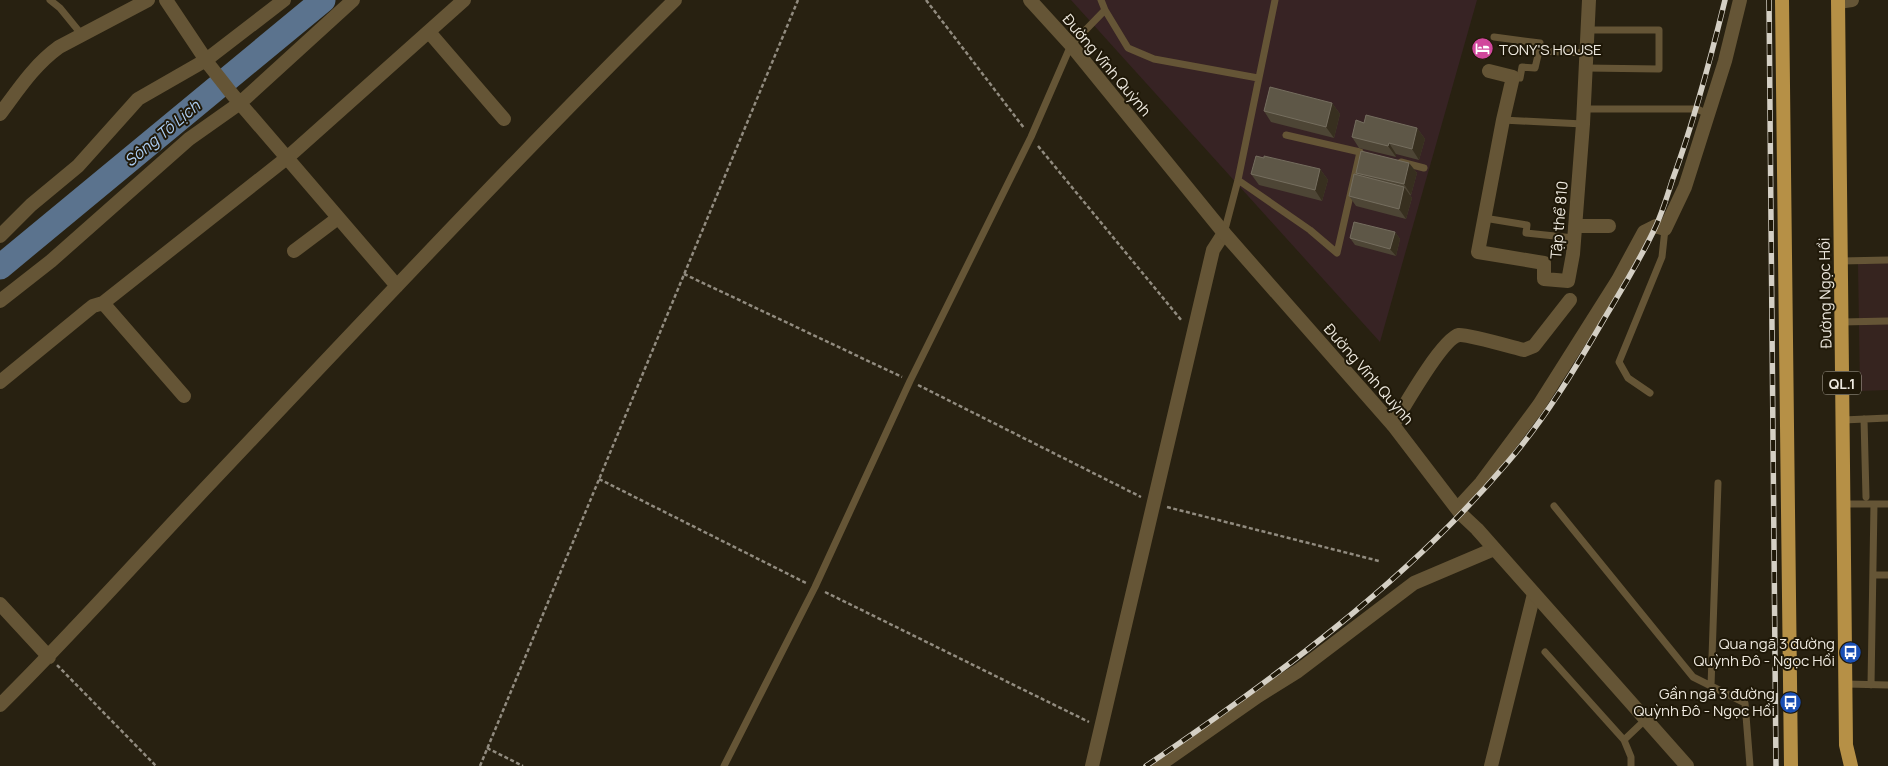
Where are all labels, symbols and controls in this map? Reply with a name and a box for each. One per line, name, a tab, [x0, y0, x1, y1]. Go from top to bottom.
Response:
street label: Đường Vĩnh Quỳnh	[1058, 9, 1156, 121]
hotel icon: TONY'S HOUSE	[1471, 37, 1495, 61]
place label: TONY'S HOUSE	[1499, 39, 1602, 60]
water label: Sông Tô Lịch	[119, 94, 205, 171]
street label: Tập thể 810	[1545, 180, 1573, 260]
street label: Đường Ngọc Hồi	[1814, 237, 1836, 349]
street label: Đường Vĩnh Quỳnh	[1319, 319, 1419, 429]
road number: QL.1	[1823, 372, 1861, 394]
place label: Qua ngã 3 đường Quỳnh Đô - Ngọc Hồi	[1693, 633, 1835, 671]
bus stop icon: Qua ngã 3 đường Quỳnh Đô - Ngọc Hồi	[1839, 640, 1863, 664]
place label: Gần ngã 3 đường Quỳnh Đô - Ngọc Hồi	[1633, 683, 1775, 721]
bus stop icon: Gần ngã 3 đường Quỳnh Đô - Ngọc Hồi	[1779, 690, 1803, 714]

